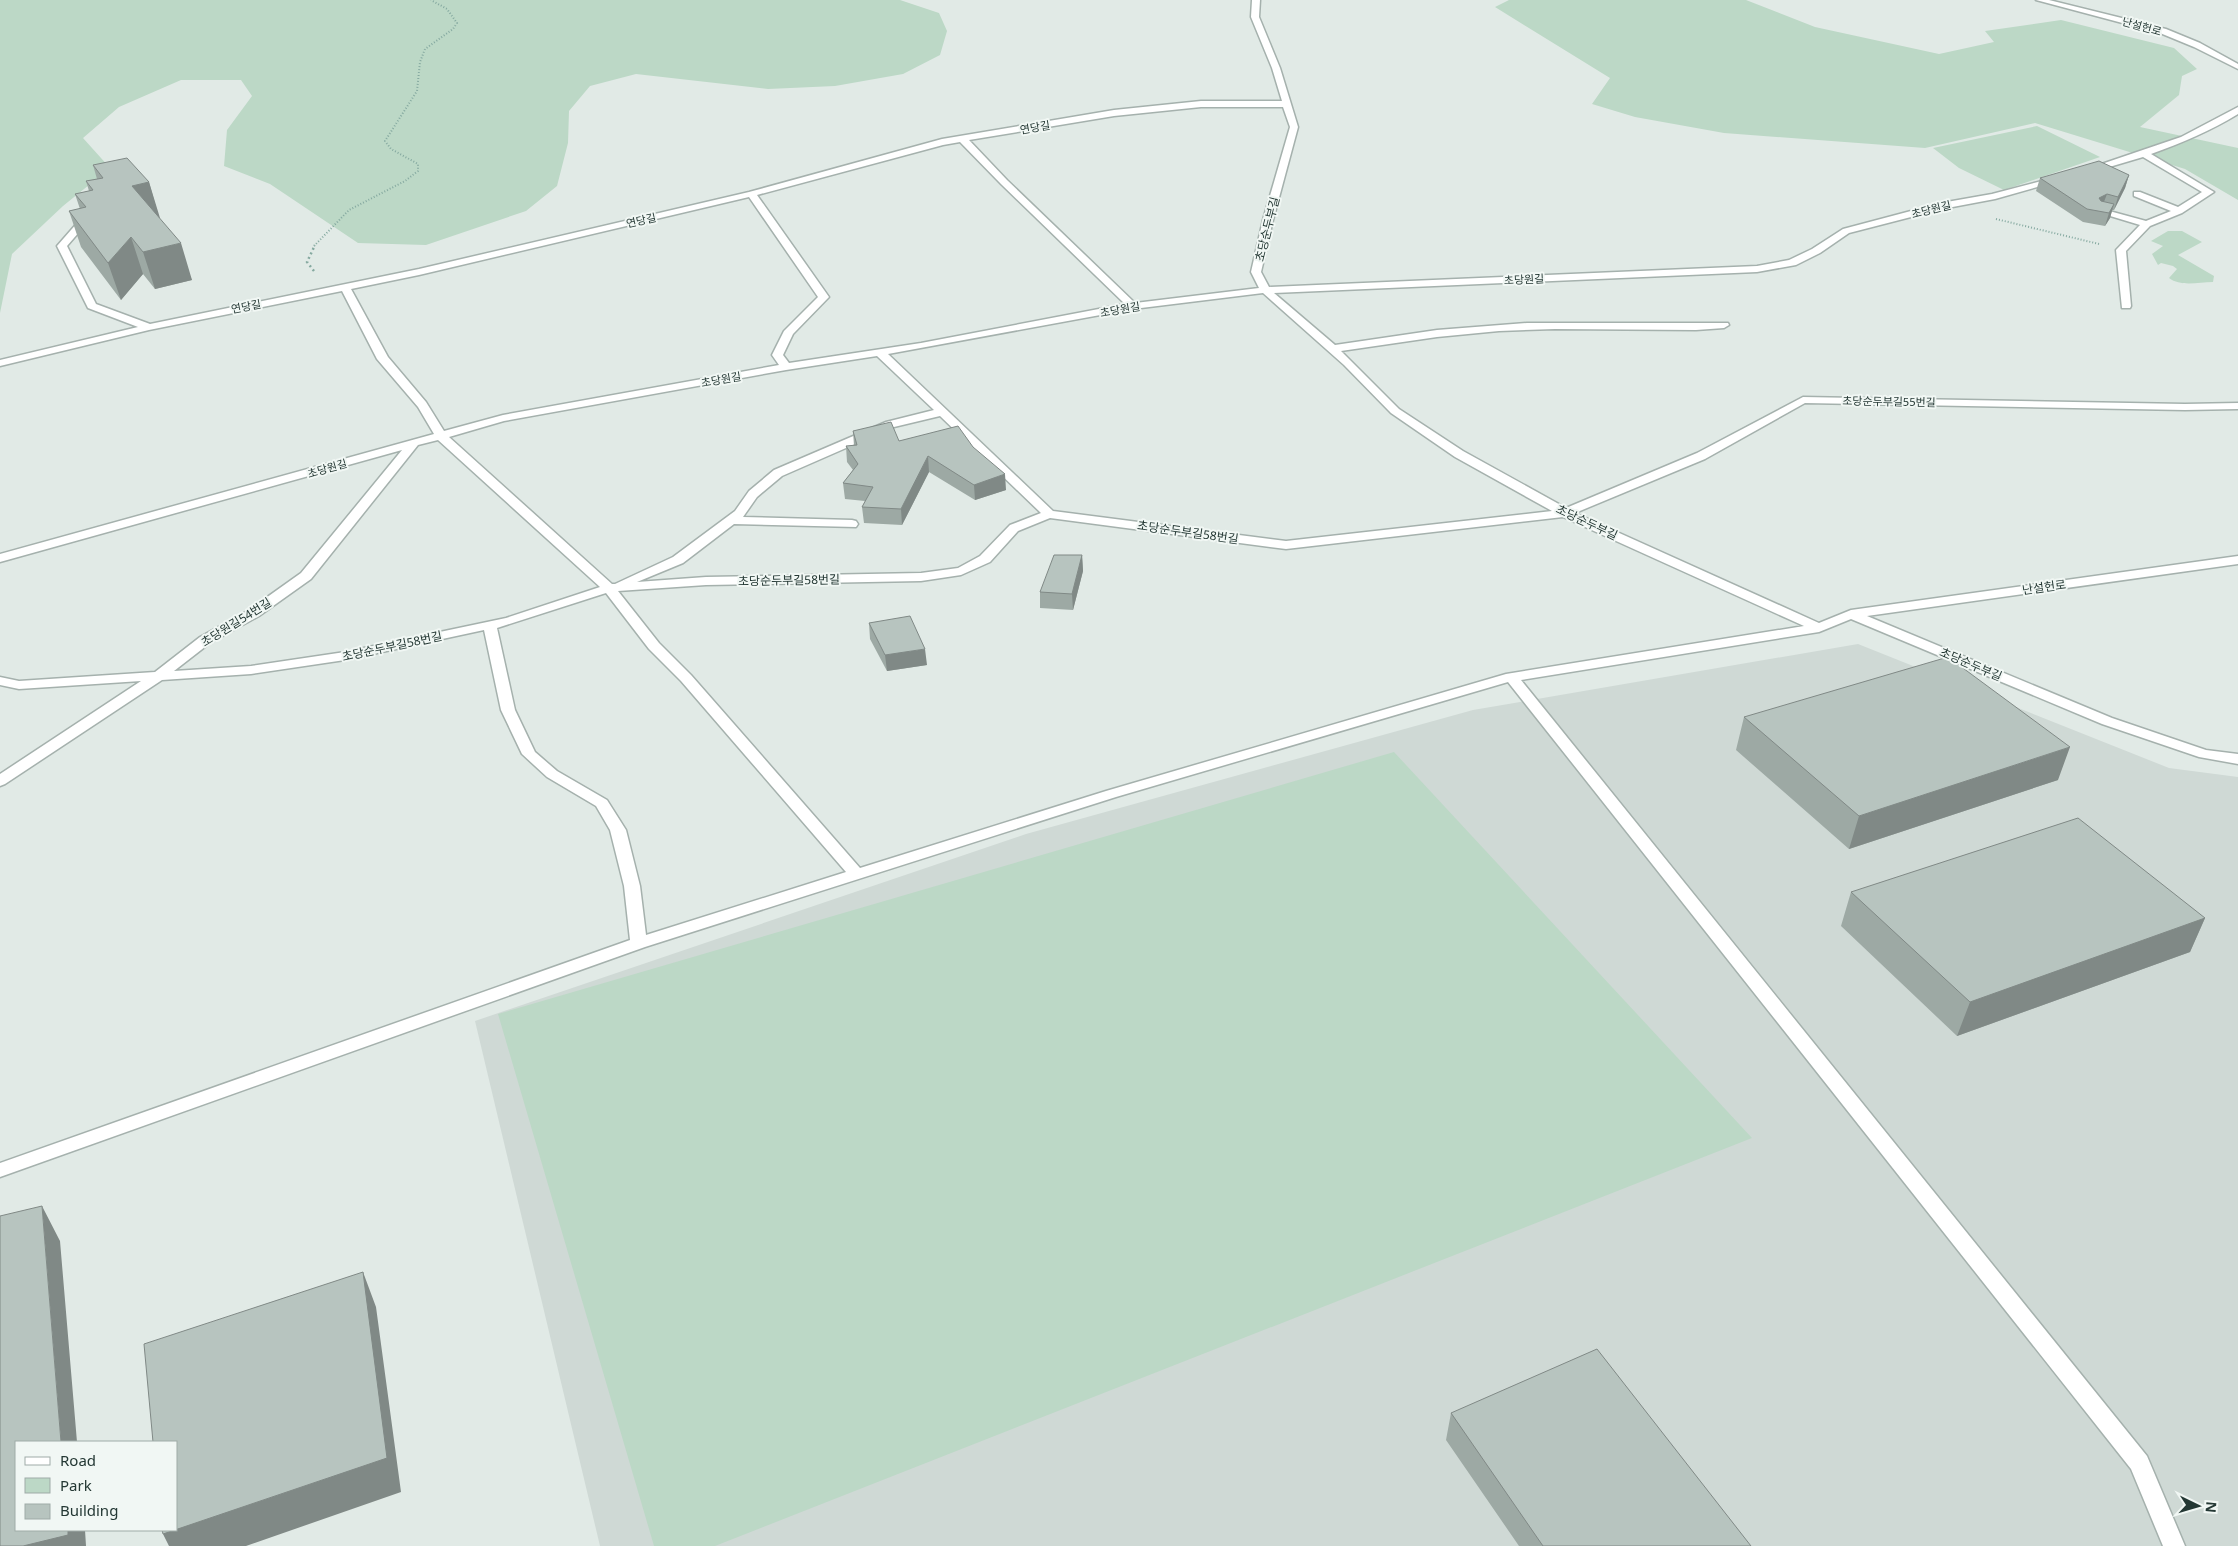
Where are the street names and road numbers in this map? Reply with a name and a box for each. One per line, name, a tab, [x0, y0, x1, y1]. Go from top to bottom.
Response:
street label: 난설헌로	[2120, 13, 2164, 39]
street label: 연당길	[1019, 117, 1051, 137]
street label: 초당순두부길	[1251, 195, 1283, 263]
street label: 초당원길	[1910, 197, 1952, 221]
street label: 연당길	[625, 209, 657, 231]
street label: 초당원길	[1503, 270, 1545, 288]
street label: 연당길	[230, 296, 262, 316]
street label: 초당원길	[1099, 298, 1141, 320]
street label: 초당원길	[700, 368, 742, 390]
street label: 초당순두부길55번길	[1842, 393, 1936, 409]
street label: 초당원길	[305, 455, 349, 481]
street label: 초당순두부길	[1553, 500, 1621, 544]
street label: 초당순두부길58번길	[1136, 516, 1240, 548]
street label: 초당순두부길58번길	[738, 571, 840, 589]
street label: 난설헌로	[2021, 576, 2067, 598]
street label: 초당원길54번길	[198, 594, 274, 650]
street label: 초당순두부길58번길	[340, 627, 444, 665]
street label: 초당순두부길	[1937, 643, 2005, 685]

